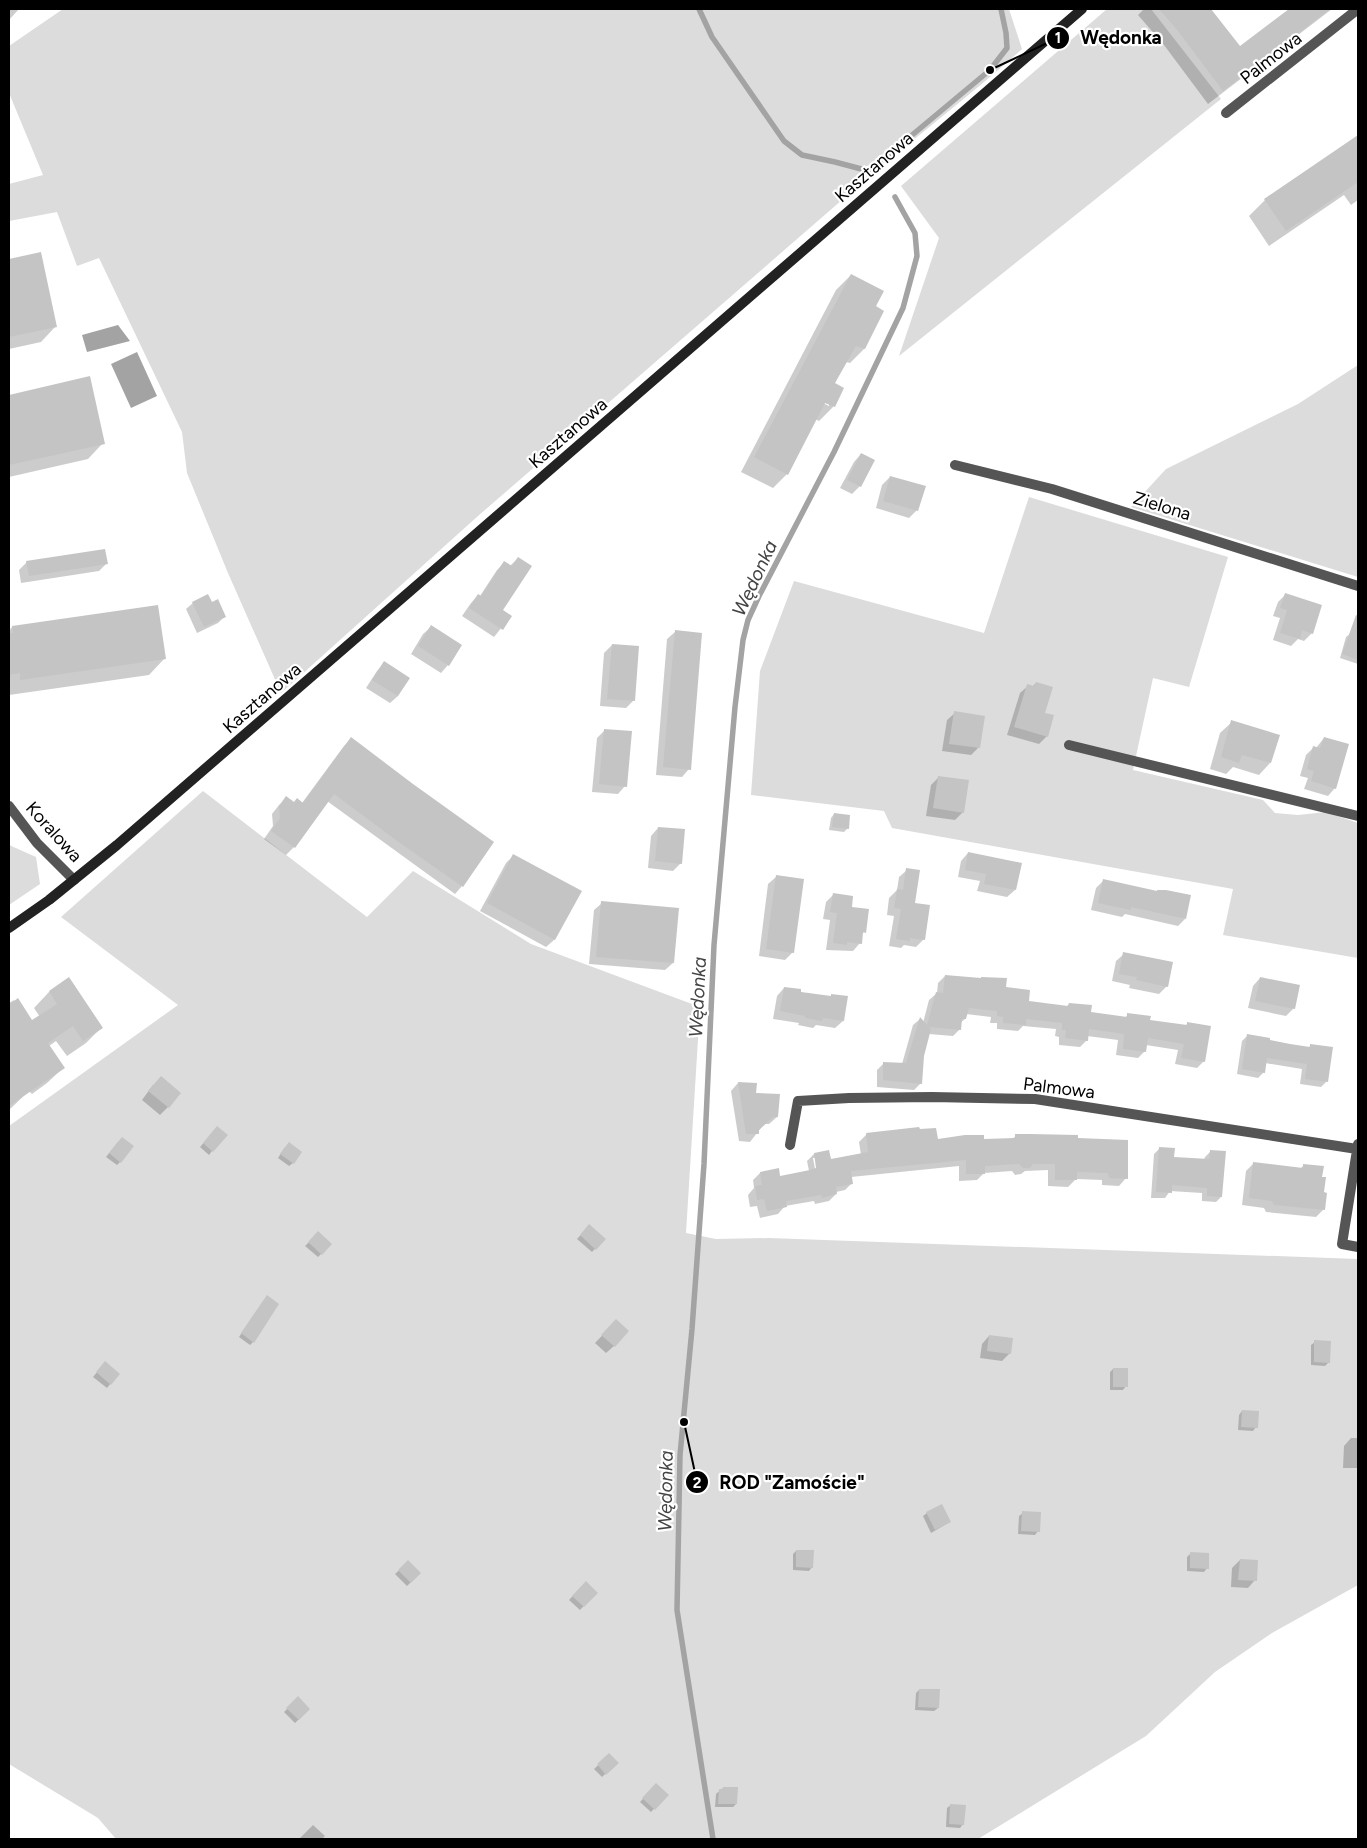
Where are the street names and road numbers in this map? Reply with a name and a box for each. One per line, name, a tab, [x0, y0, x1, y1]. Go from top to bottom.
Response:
street label: Palmowa	[1236, 27, 1306, 89]
street label: Kasztanowa	[830, 127, 918, 207]
street label: Kasztanowa	[524, 393, 612, 473]
street label: Zielona	[1130, 487, 1194, 525]
street label: Kasztanowa	[218, 658, 306, 738]
street label: Koralowa	[21, 797, 87, 867]
street label: Palmowa	[1022, 1073, 1096, 1103]

